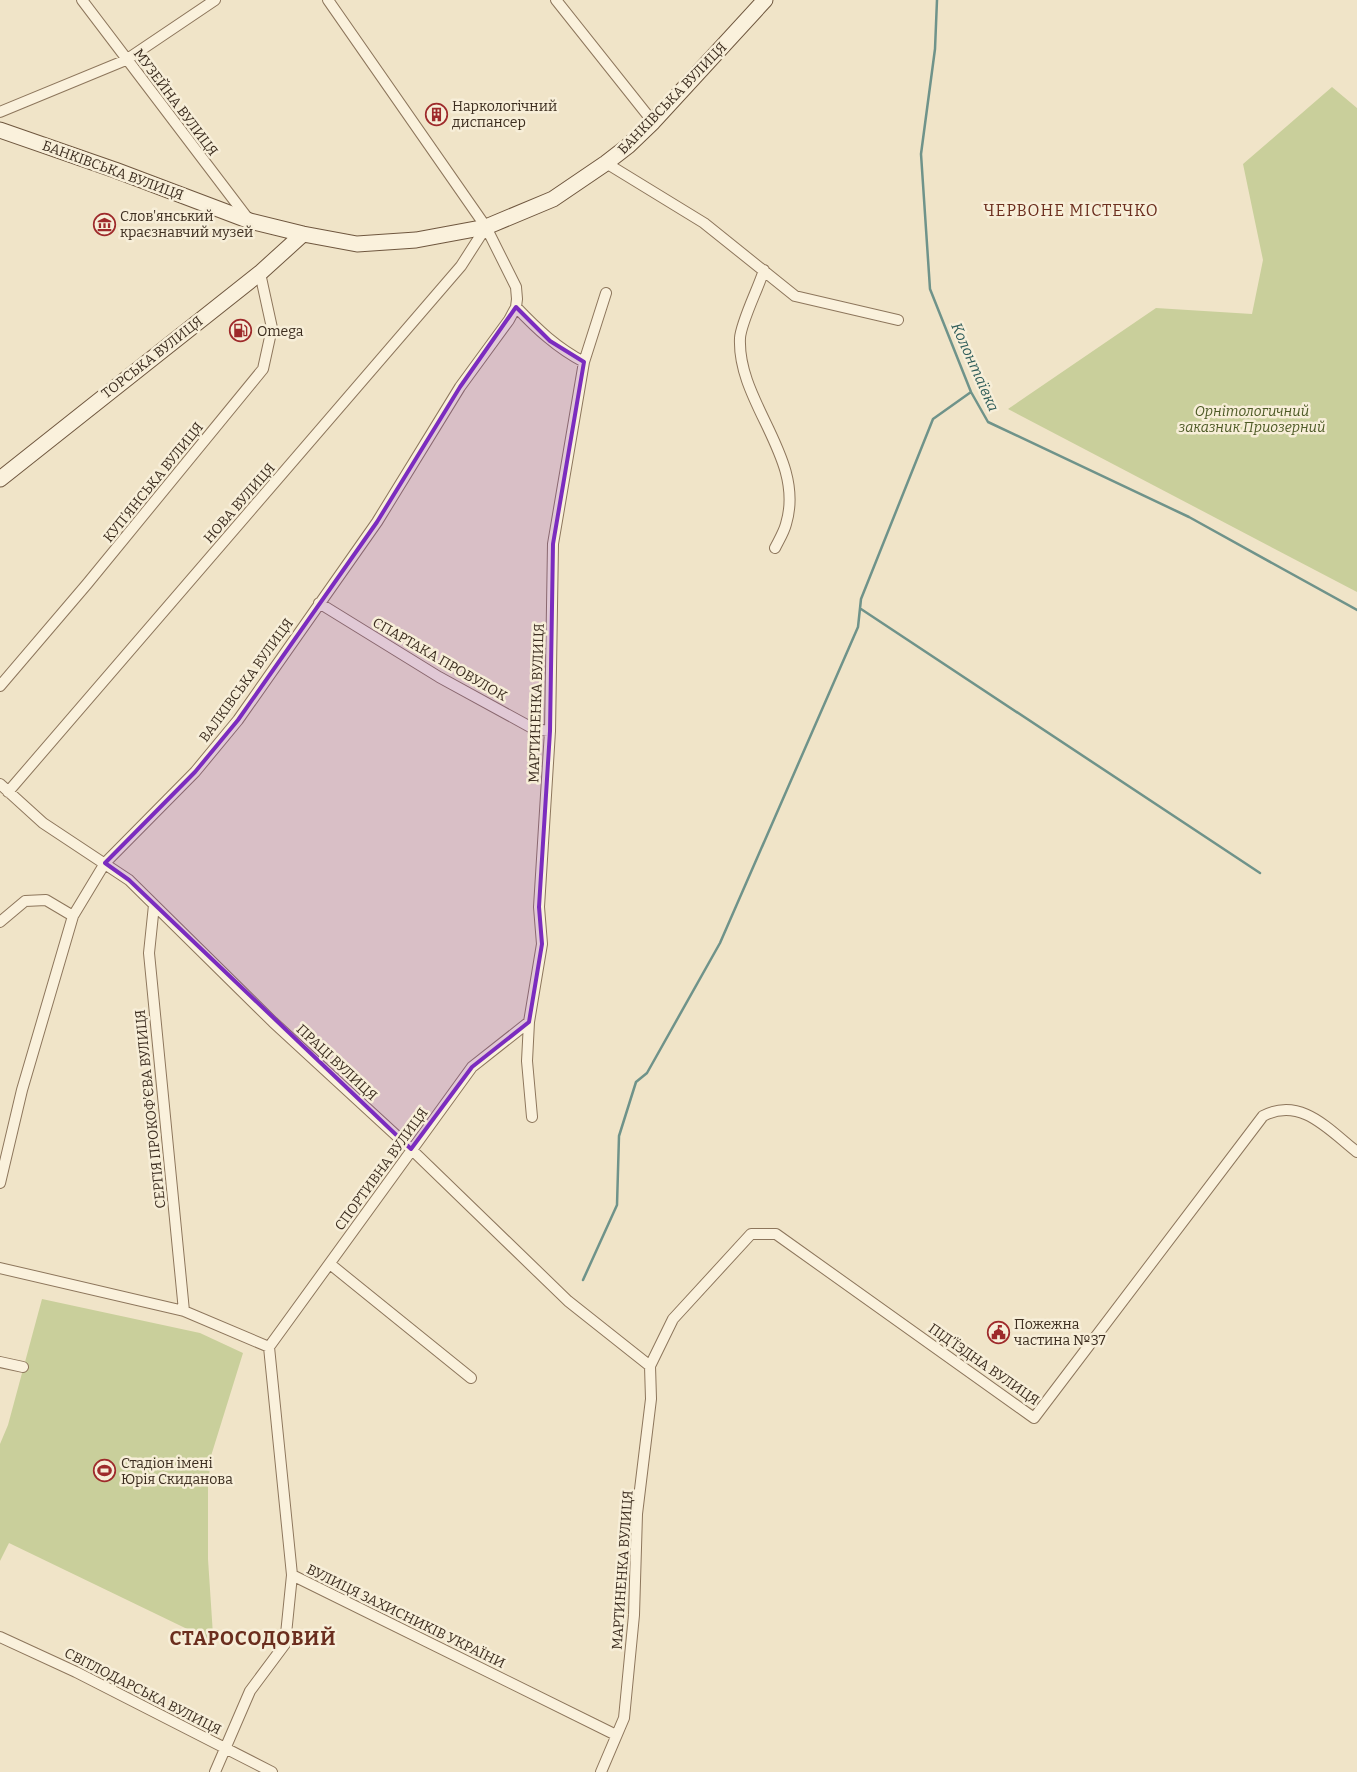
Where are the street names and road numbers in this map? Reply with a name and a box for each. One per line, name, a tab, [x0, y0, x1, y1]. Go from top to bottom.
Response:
street label: БАНКІВСЬКА ВУЛИЦЯ	[614, 39, 730, 158]
street label: МУЗЕЙНА ВУЛИЦЯ	[130, 45, 222, 159]
street label: БАНКІВСЬКА ВУЛИЦЯ	[40, 137, 186, 204]
street label: ТОРСЬКА ВУЛИЦЯ	[98, 313, 206, 402]
street label: КУП’ЯНСЬКА ВУЛИЦЯ	[100, 419, 207, 546]
street label: НОВА ВУЛИЦЯ	[200, 460, 279, 547]
street label: СПАРТАКА ПРОВУЛОК	[370, 614, 510, 705]
street label: ВАЛКІВСЬКА ВУЛИЦЯ	[196, 615, 297, 745]
street label: МАРТИНЕНКА ВУЛИЦЯ	[525, 623, 548, 783]
street label: СЕРГІЯ ПРОКОФ’ЄВА ВУЛИЦЯ	[132, 1009, 169, 1209]
street label: ПРАЦІ ВУЛИЦЯ	[293, 1021, 380, 1104]
street label: СПОРТИВНА ВУЛИЦЯ	[331, 1105, 432, 1234]
street label: ПІД’ЇЗДНА ВУЛИЦЯ	[925, 1320, 1042, 1409]
street label: МАРТИНЕНКА ВУЛИЦЯ	[608, 1490, 637, 1650]
street label: ВУЛИЦЯ ЗАХИСНИКІВ УКРАЇНИ	[304, 1561, 508, 1672]
street label: СВІТЛОДАРСЬКА ВУЛИЦЯ	[62, 1644, 224, 1738]

